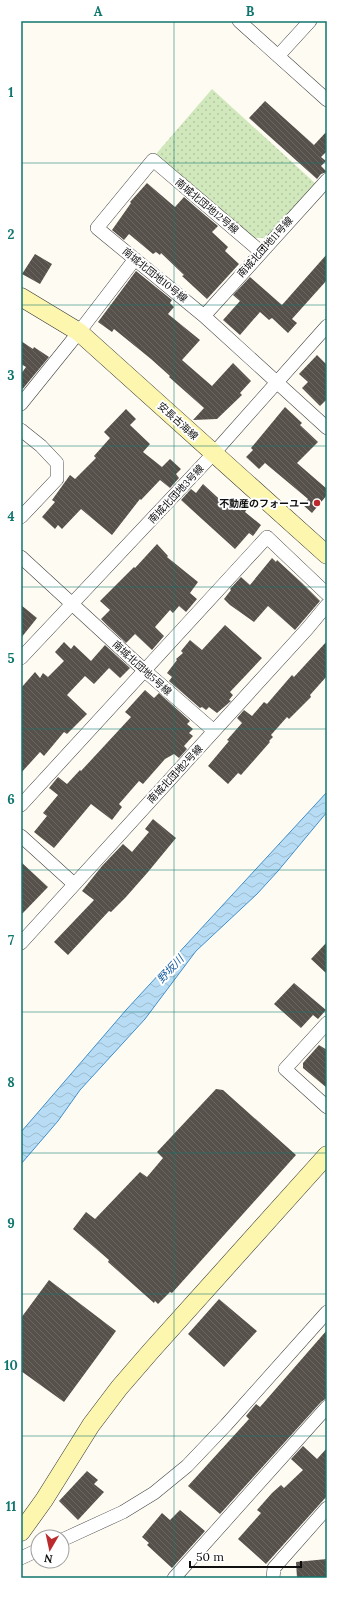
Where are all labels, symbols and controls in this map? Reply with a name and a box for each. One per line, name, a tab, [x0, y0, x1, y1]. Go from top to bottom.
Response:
text: A	[94, 3, 103, 20]
text: B	[246, 3, 255, 20]
text: 1	[8, 84, 14, 101]
street label: 南城北団地12号線	[173, 176, 241, 236]
street label: 南城北団地11号線	[234, 214, 296, 280]
text: 2	[8, 226, 15, 243]
street label: 南城北団地10号線	[120, 245, 190, 305]
text: 3	[7, 367, 15, 384]
street label: 安長古海線	[155, 399, 201, 443]
street label: 南城北団地3号線	[145, 462, 207, 526]
place label: 不動産のフォーユー	[219, 497, 309, 510]
marker: 不動産のフォーユー	[312, 498, 322, 508]
text: 4	[7, 508, 15, 525]
street label: 南城北団地5号線	[110, 638, 174, 698]
text: 5	[7, 650, 15, 667]
street label: 南城北団地2号線	[145, 742, 205, 806]
text: 6	[7, 791, 15, 808]
text: 7	[8, 932, 14, 949]
water label: 野坂川	[154, 951, 187, 986]
text: 8	[7, 1074, 15, 1091]
text: 9	[7, 1215, 15, 1232]
text: 10	[4, 1357, 18, 1374]
text: 11	[6, 1498, 16, 1515]
north arrow	[30, 1529, 70, 1569]
scale bar	[190, 1543, 301, 1569]
text: 50 m	[196, 1549, 224, 1564]
text: N	[43, 1551, 54, 1566]

